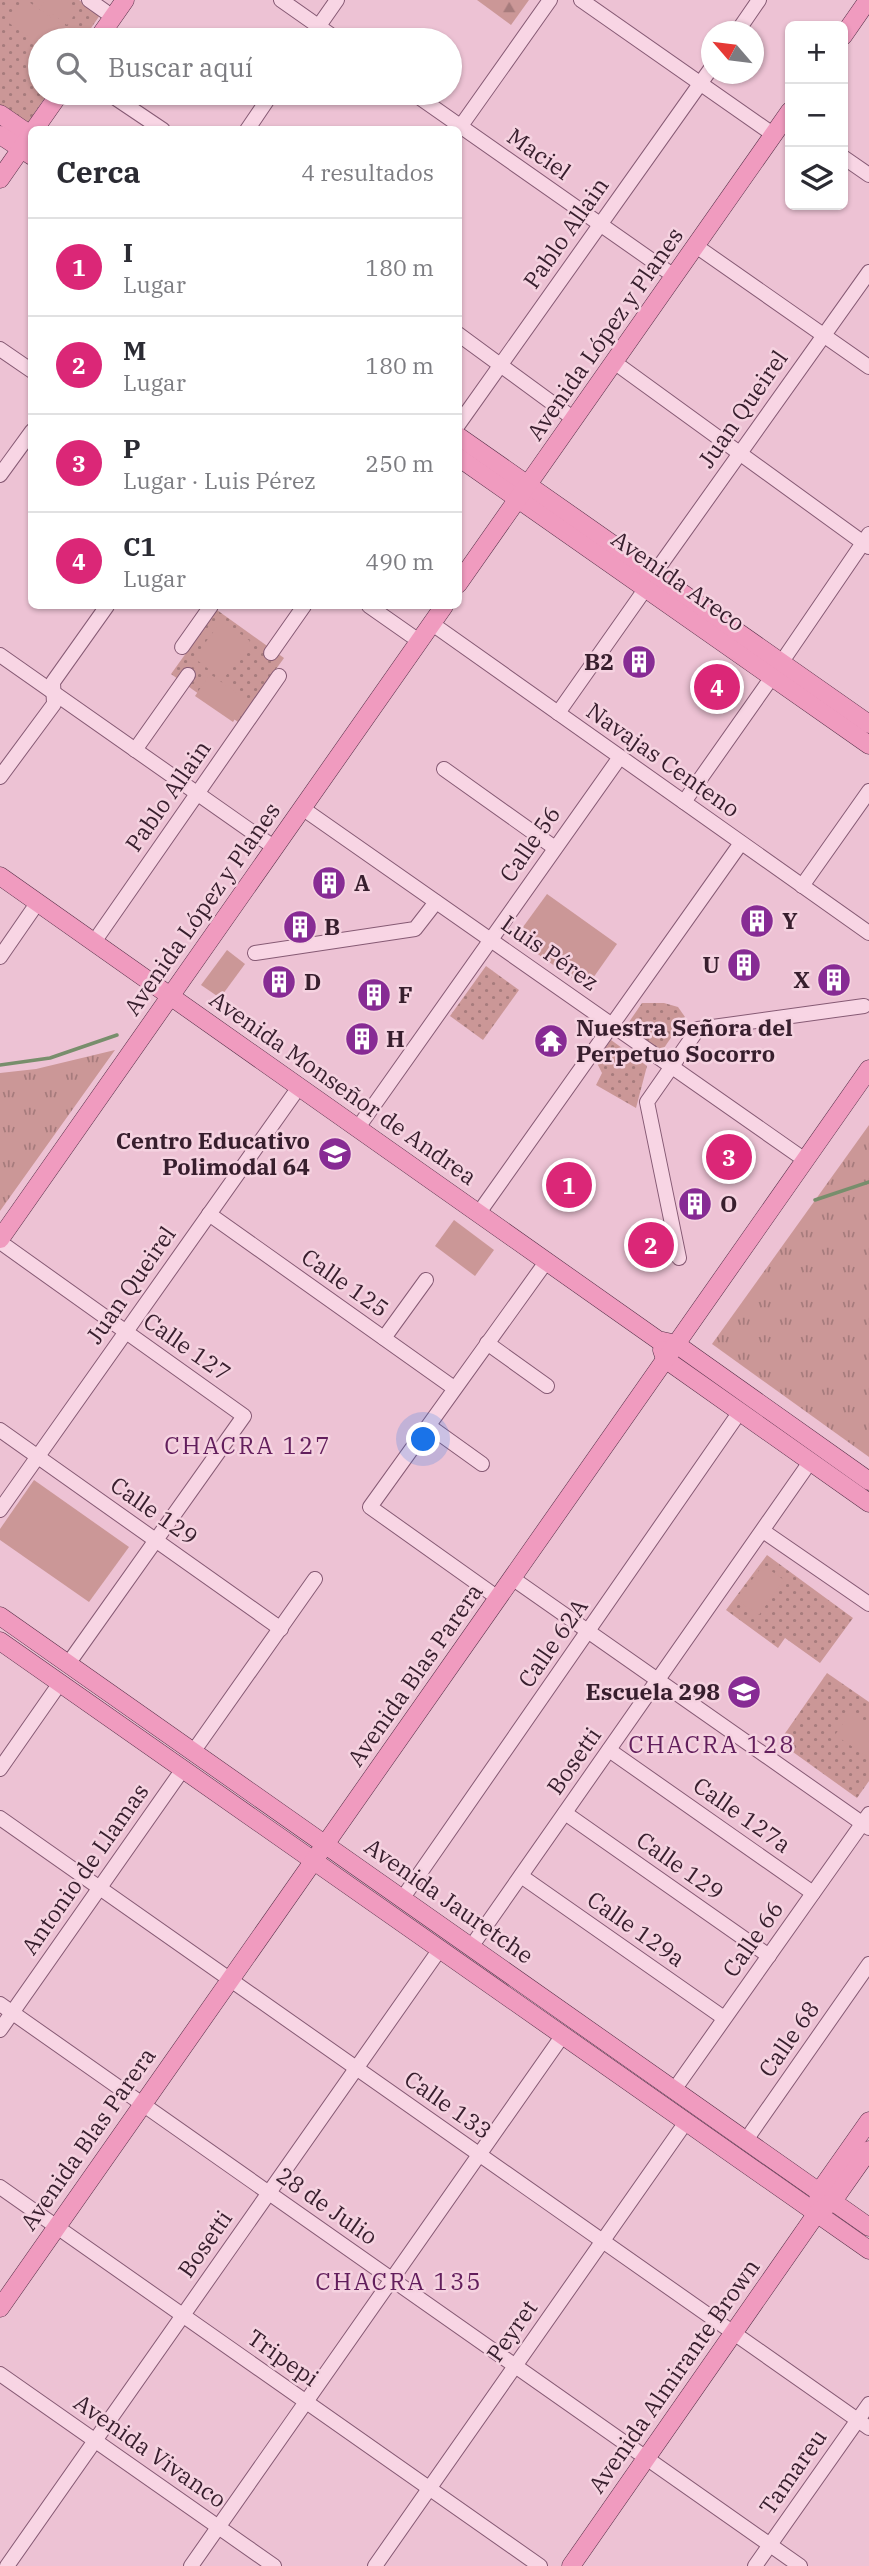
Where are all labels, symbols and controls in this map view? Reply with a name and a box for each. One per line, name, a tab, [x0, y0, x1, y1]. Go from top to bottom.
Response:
north arrow	[701, 21, 764, 84]
map controls	[785, 21, 848, 210]
button: +	[785, 21, 848, 84]
search box	[28, 28, 462, 105]
icon: search	[52, 48, 90, 86]
text: Buscar aquí	[108, 50, 253, 84]
button: −	[785, 84, 848, 147]
street label: Maciel	[502, 121, 577, 186]
button: layers	[785, 147, 848, 210]
text: Cerca	[56, 152, 141, 191]
text: 4 resultados	[301, 157, 434, 187]
street label: Pablo Allain	[516, 171, 615, 294]
street label: Avenida López y Planes	[519, 221, 689, 446]
text: I	[123, 235, 133, 269]
text: 1	[72, 252, 86, 282]
text: 180 m	[365, 252, 434, 282]
text: Lugar	[123, 269, 186, 299]
text: M	[123, 333, 146, 367]
street label: Juan Queirel	[691, 344, 794, 473]
text: 2	[72, 350, 86, 380]
text: 180 m	[365, 350, 434, 380]
text: Lugar	[123, 367, 186, 397]
text: P	[123, 431, 141, 465]
text: 3	[72, 448, 86, 478]
text: 250 m	[365, 448, 434, 478]
text: Lugar · Luis Pérez	[123, 465, 316, 495]
street label: Avenida Areco	[606, 523, 751, 637]
text: C1	[123, 529, 156, 563]
text: 4	[72, 546, 86, 576]
text: 490 m	[365, 546, 434, 576]
text: Lugar	[123, 563, 186, 593]
building icon: B2	[620, 643, 658, 681]
place label: B2	[584, 646, 614, 676]
pin: 4	[694, 661, 740, 713]
street label: Navajas Centeno	[581, 695, 746, 823]
street label: Pablo Allain	[118, 734, 217, 857]
street label: Avenida López y Planes	[116, 796, 286, 1021]
street label: Calle 56	[492, 799, 566, 887]
building icon: A	[310, 864, 348, 902]
place label: A	[354, 867, 370, 897]
building icon: Y	[738, 902, 776, 940]
place label: Y	[782, 905, 798, 935]
building icon: B	[281, 908, 319, 946]
street label: Luis Pérez	[496, 908, 605, 997]
place label: B	[324, 911, 340, 941]
building icon: U	[725, 946, 763, 984]
place label: U	[702, 949, 720, 979]
building icon: X	[815, 961, 853, 999]
building icon: D	[260, 963, 298, 1001]
place label: X	[793, 964, 810, 994]
place label: D	[304, 966, 321, 996]
building icon: F	[355, 976, 393, 1014]
place label: F	[398, 979, 413, 1009]
street label: Avenida Monseñor de Andrea	[204, 983, 483, 1191]
place label: Nuestra Señora del Perpetuo Socorro	[576, 1012, 793, 1068]
building icon: H	[343, 1020, 381, 1058]
temple icon: Nuestra Señora del Perpetuo Socorro	[532, 1022, 570, 1060]
place label: H	[386, 1023, 405, 1053]
place label: Centro Educativo Polimodal 64	[116, 1125, 310, 1181]
pin: 3	[706, 1131, 752, 1183]
school or university icon: Centro Educativo Polimodal 64	[316, 1135, 354, 1173]
pin: 1	[546, 1159, 592, 1211]
building icon: O	[676, 1185, 714, 1223]
place label: O	[720, 1188, 737, 1218]
pin: 2	[628, 1219, 674, 1271]
street label: Juan Queirel	[79, 1220, 182, 1349]
street label: Calle 125	[296, 1241, 395, 1323]
street label: Calle 127	[138, 1305, 237, 1387]
your location	[406, 1422, 440, 1456]
district label: CHACRA 127	[164, 1429, 332, 1461]
street label: Calle 129	[105, 1469, 204, 1551]
street label: Avenida Blas Parera	[340, 1577, 489, 1772]
street label: Calle 62A	[511, 1592, 594, 1693]
school or university icon: Escuela 298	[725, 1673, 763, 1711]
place label: Escuela 298	[586, 1676, 720, 1706]
street label: Bosetti	[539, 1721, 607, 1800]
district label: CHACRA 128	[628, 1728, 796, 1760]
street label: Calle 127a	[688, 1770, 797, 1859]
street label: Antonio de Llamas	[14, 1777, 154, 1960]
street label: Calle 129	[631, 1824, 730, 1906]
street label: Avenida Jauretche	[359, 1831, 540, 1970]
street label: Calle 129a	[582, 1884, 691, 1973]
street label: Calle 66	[715, 1894, 789, 1982]
street label: Calle 68	[751, 1994, 825, 2082]
street label: Avenida Blas Parera	[13, 2041, 162, 2236]
street label: Calle 133	[399, 2063, 498, 2145]
street label: 28 de Julio	[271, 2160, 384, 2251]
street label: Bosetti	[170, 2204, 238, 2283]
street label: Avenida Almirante Brown	[581, 2252, 766, 2498]
district label: CHACRA 135	[315, 2265, 483, 2297]
street label: Peyret	[479, 2294, 543, 2367]
street label: Tripepi	[242, 2322, 325, 2392]
street label: Avenida Vivanco	[69, 2386, 233, 2514]
street label: Tamareu	[752, 2423, 833, 2520]

